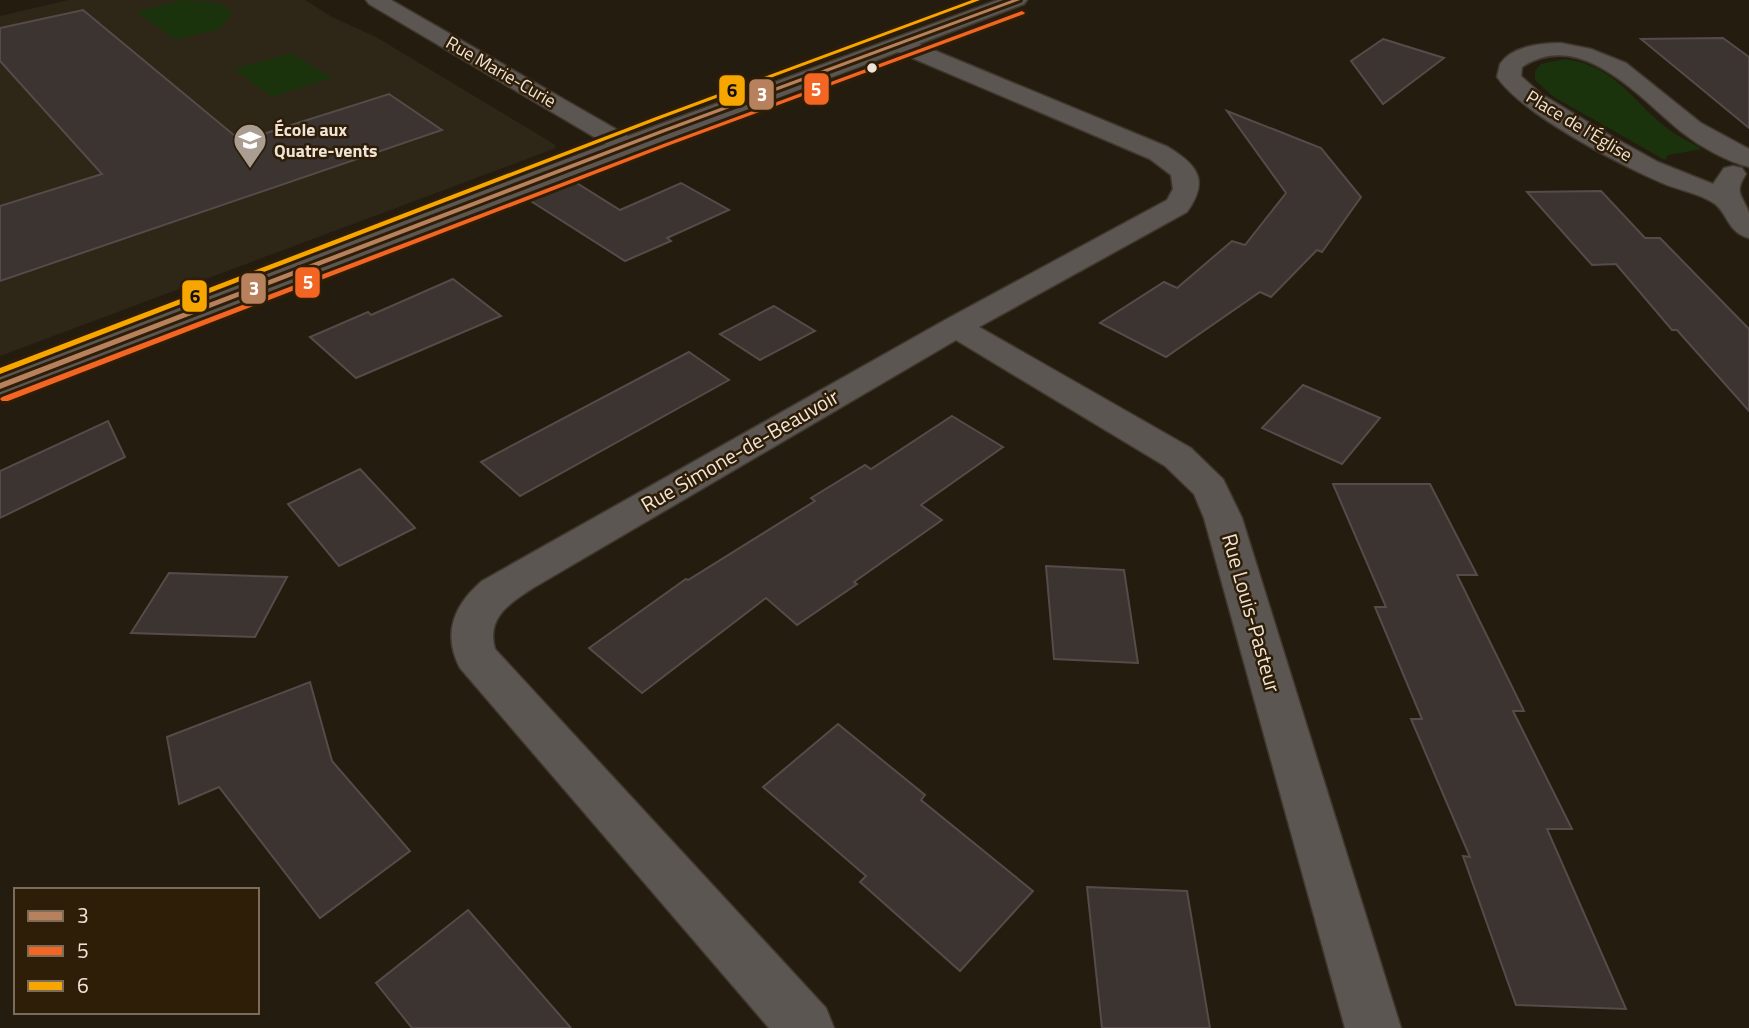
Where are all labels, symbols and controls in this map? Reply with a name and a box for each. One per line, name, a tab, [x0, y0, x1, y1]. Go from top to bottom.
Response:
street label: Rue Marie-Curie	[441, 29, 561, 114]
unlabelled marker	[865, 61, 879, 75]
line badge: 5	[803, 72, 830, 106]
line badge: 6	[718, 74, 746, 107]
text: 5	[811, 74, 821, 103]
text: 6	[727, 75, 738, 104]
line badge: 3	[748, 78, 775, 111]
text: 3	[757, 79, 767, 108]
street label: Place de l'Église	[1521, 83, 1637, 168]
place label: École aux Quatre-vents	[274, 116, 378, 164]
school or university icon: École aux Quatre-vents	[231, 121, 269, 170]
line badge: 5	[294, 266, 321, 299]
text: 5	[303, 267, 313, 296]
line badge: 3	[240, 272, 267, 305]
text: 3	[249, 273, 259, 302]
line badge: 6	[181, 279, 208, 313]
text: 6	[190, 281, 201, 310]
street label: Rue Simone-de-Beauvoir	[635, 380, 844, 520]
street label: Rue Louis-Pasteur	[1214, 530, 1290, 696]
legend	[14, 888, 259, 1014]
text: 3	[77, 899, 89, 931]
text: 5	[77, 934, 89, 966]
text: 6	[77, 969, 89, 1001]

